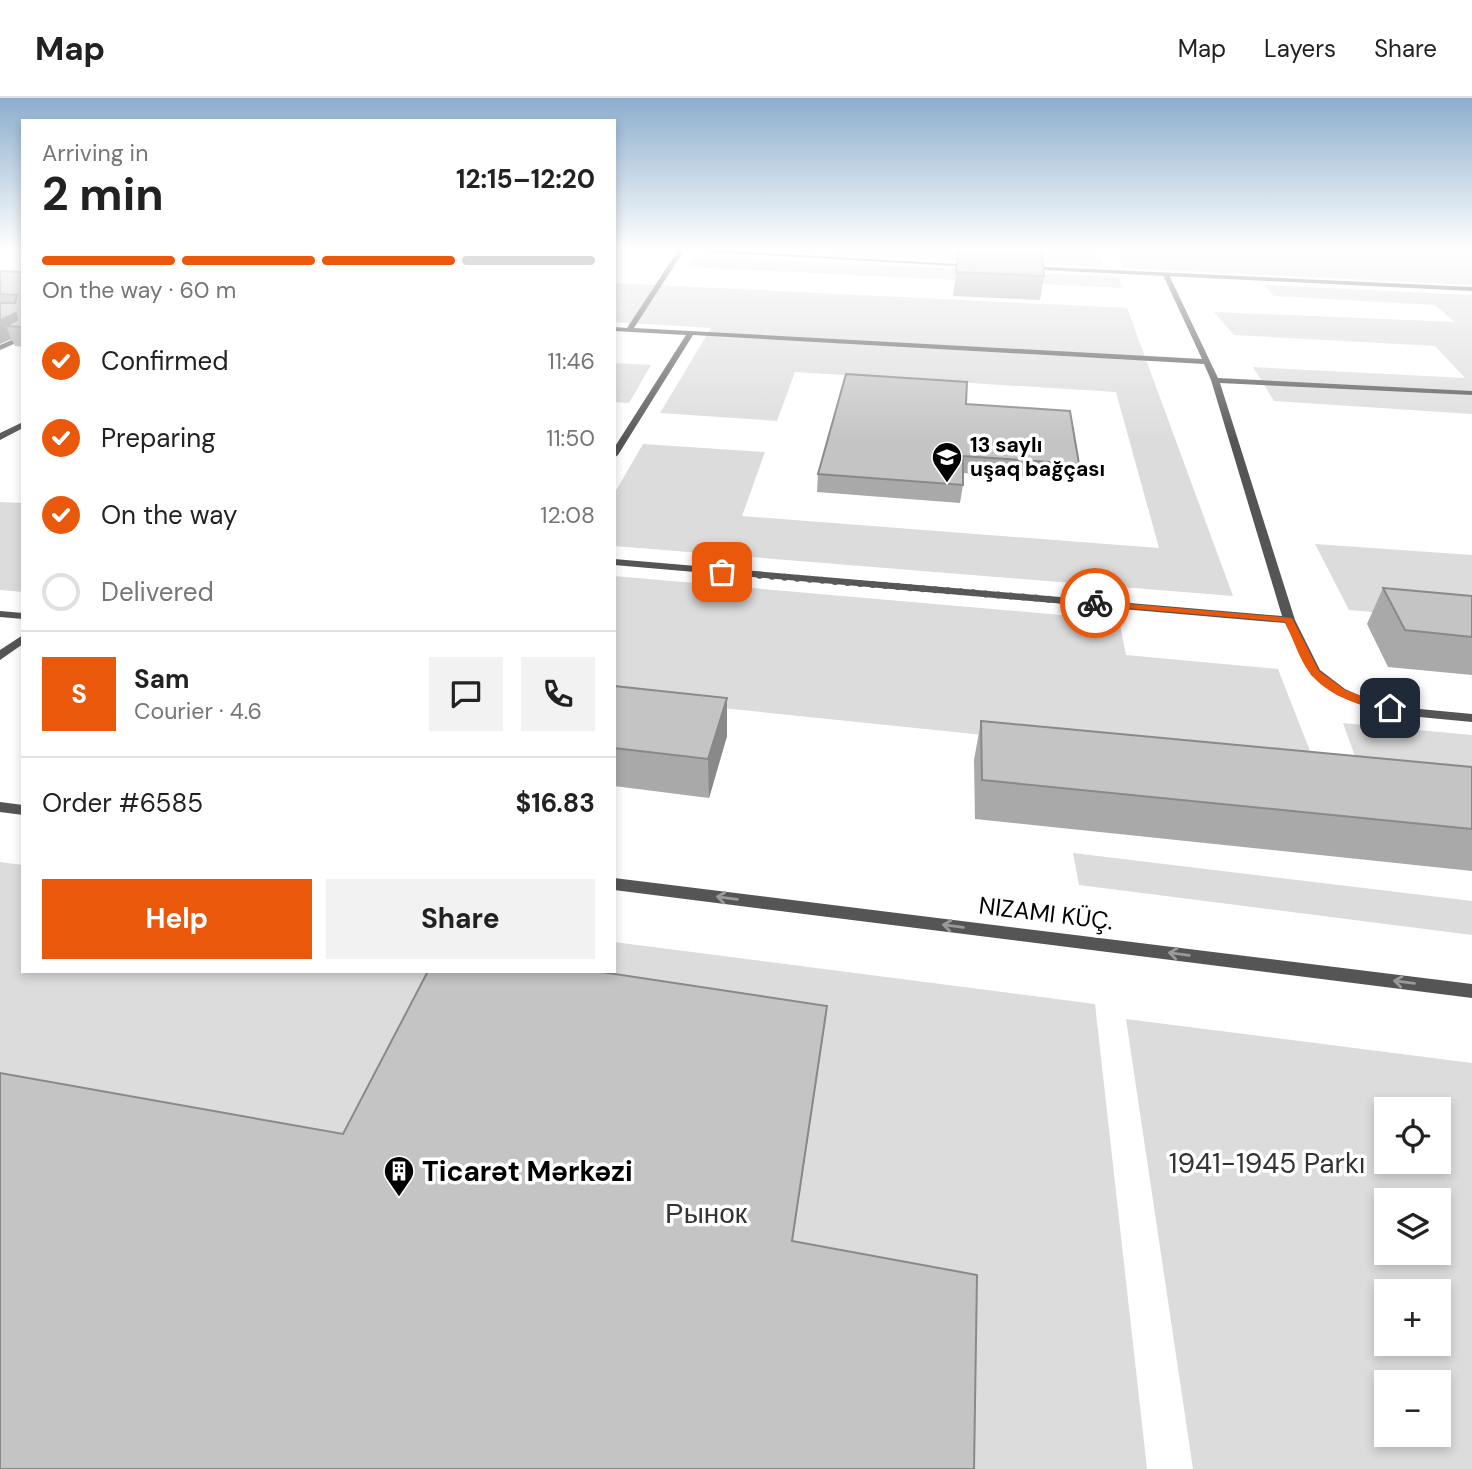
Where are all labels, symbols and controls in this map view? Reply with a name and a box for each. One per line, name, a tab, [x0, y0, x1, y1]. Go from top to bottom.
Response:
text: Map	[35, 27, 105, 70]
text: Map	[1178, 33, 1226, 64]
text: Layers	[1264, 33, 1336, 64]
text: Share	[1374, 33, 1437, 64]
text: Arriving in	[42, 138, 148, 168]
text: 12:15–12:20	[456, 162, 595, 196]
text: 2 min	[42, 164, 164, 224]
text: On the way · 60 m	[42, 275, 236, 305]
icon: check	[42, 342, 80, 380]
text: Confirmed	[101, 344, 228, 378]
text: 11:46	[548, 346, 595, 376]
icon: check	[42, 419, 80, 457]
text: Preparing	[101, 421, 216, 455]
text: 11:50	[546, 423, 595, 453]
place label: 13 saylı uşaq bağçası	[970, 431, 1105, 483]
school or university icon: 13 saylı uşaq bağçası	[930, 440, 964, 484]
icon: check	[42, 496, 80, 534]
text: On the way	[101, 498, 237, 532]
text: 12:08	[540, 500, 595, 530]
pin	[692, 542, 752, 602]
icon: bag	[703, 553, 741, 591]
courier	[1060, 568, 1130, 638]
text: Delivered	[101, 575, 214, 609]
icon: bike	[1076, 584, 1114, 622]
button: chat	[429, 657, 503, 731]
button: phone	[521, 657, 595, 731]
text: Sam	[134, 662, 189, 696]
text: S	[71, 677, 87, 711]
pin	[1360, 678, 1420, 738]
icon: home	[1371, 689, 1409, 727]
text: Courier · 4.6	[134, 696, 262, 726]
text: Order #6585	[42, 786, 203, 820]
text: $16.83	[516, 786, 595, 820]
button: Help	[42, 879, 312, 959]
button: Share	[326, 879, 595, 959]
street label: NIZAMI KÜÇ.	[977, 889, 1115, 937]
one-way arrow	[716, 891, 739, 904]
one-way arrow	[942, 919, 965, 932]
one-way arrow	[1168, 948, 1190, 961]
one-way arrow	[1393, 976, 1416, 989]
map controls	[1374, 1097, 1451, 1447]
button: locate	[1374, 1097, 1451, 1174]
park label: 1941-1945 Parkı	[1169, 1145, 1365, 1182]
place label: Ticarət Mərkəzi	[422, 1153, 633, 1190]
building icon: Ticarət Mərkəzi	[382, 1154, 416, 1198]
button: layers	[1374, 1188, 1451, 1265]
park label: Рынок	[665, 1195, 748, 1232]
button: +	[1374, 1279, 1451, 1356]
button: −	[1374, 1370, 1451, 1447]

